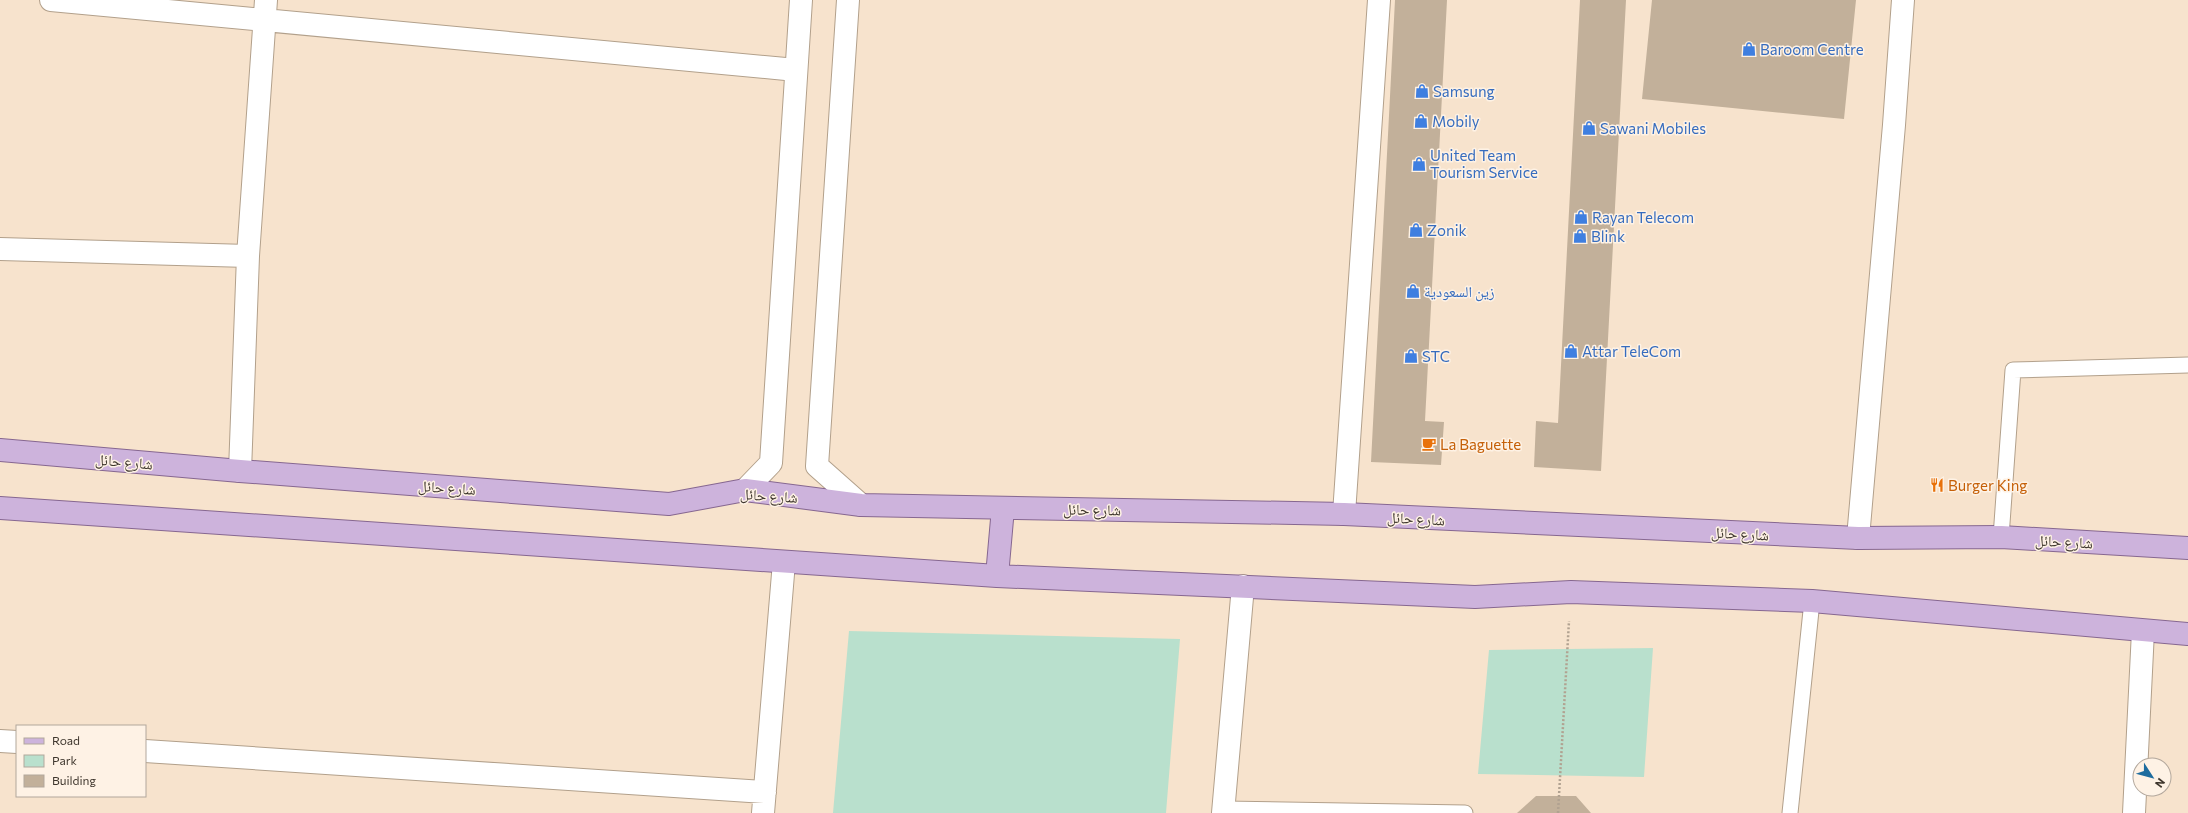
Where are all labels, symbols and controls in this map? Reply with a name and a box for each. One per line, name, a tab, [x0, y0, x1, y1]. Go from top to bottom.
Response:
place label: Baroom Centre	[1760, 40, 1864, 58]
shop icon: Baroom Centre	[1741, 41, 1757, 57]
place label: Samsung	[1433, 82, 1495, 100]
shop icon: Samsung	[1414, 83, 1430, 99]
place label: Mobily	[1432, 112, 1480, 130]
shop icon: Mobily	[1413, 113, 1429, 129]
place label: Sawani Mobiles	[1600, 119, 1706, 137]
shop icon: Sawani Mobiles	[1581, 120, 1597, 136]
place label: United Team Tourism Service	[1430, 146, 1538, 181]
shop icon: United Team Tourism Service	[1411, 156, 1427, 172]
place label: Rayan Telecom	[1592, 208, 1694, 226]
shop icon: Rayan Telecom	[1573, 209, 1589, 225]
place label: Zonik	[1427, 221, 1467, 239]
shop icon: Zonik	[1408, 222, 1424, 238]
place label: Blink	[1591, 227, 1625, 245]
shop icon: Blink	[1572, 228, 1588, 244]
place label: زين السعودية	[1424, 282, 1495, 302]
shop icon: زين السعودية	[1405, 283, 1421, 299]
place label: Attar TeleCom	[1582, 342, 1681, 360]
shop icon: Attar TeleCom	[1563, 343, 1579, 359]
place label: STC	[1422, 347, 1450, 365]
shop icon: STC	[1403, 348, 1419, 364]
place label: La Baguette	[1440, 435, 1521, 453]
cafe icon: La Baguette	[1421, 436, 1437, 452]
street label: شارع حائل	[94, 450, 154, 474]
street label: شارع حائل	[417, 476, 477, 500]
place label: Burger King	[1948, 476, 2027, 494]
restaurant icon: Burger King	[1929, 477, 1945, 493]
street label: شارع حائل	[739, 484, 799, 508]
street label: شارع حائل	[1063, 499, 1121, 521]
street label: شارع حائل	[1387, 508, 1445, 531]
street label: شارع حائل	[1711, 523, 1769, 546]
street label: شارع حائل	[2035, 531, 2093, 554]
legend	[16, 725, 146, 797]
text: Road	[52, 733, 80, 747]
text: Park	[52, 753, 78, 767]
north arrow	[2132, 757, 2172, 797]
text: Building	[52, 773, 96, 787]
text: N	[2153, 776, 2168, 790]

